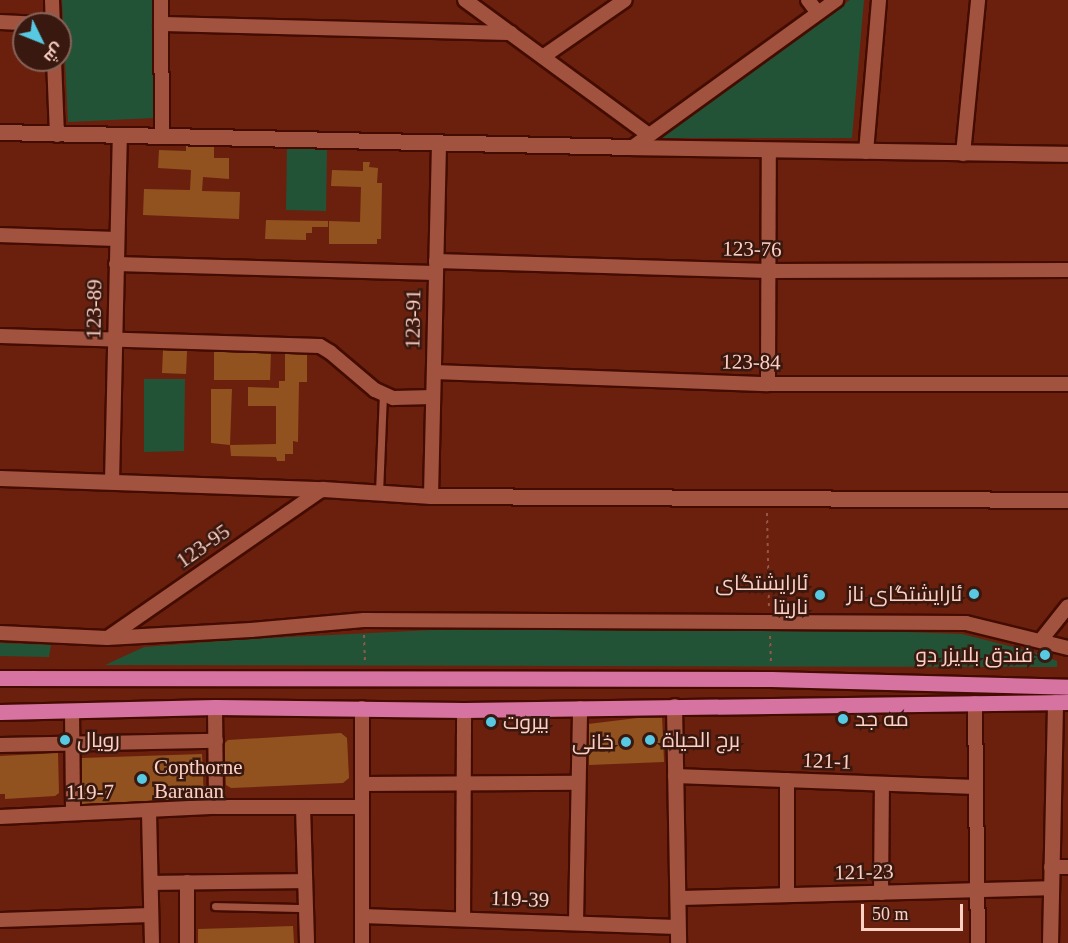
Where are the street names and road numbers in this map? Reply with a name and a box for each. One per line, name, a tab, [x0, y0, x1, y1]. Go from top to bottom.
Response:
street label: 123-76	[722, 236, 782, 262]
street label: 123-89	[81, 279, 107, 339]
street label: 123-91	[400, 289, 426, 349]
street label: 123-84	[721, 349, 781, 375]
street label: 123-95	[171, 519, 235, 573]
street label: 121-1	[802, 748, 852, 774]
street label: 119-7	[66, 779, 114, 805]
street label: 121-23	[834, 859, 894, 885]
street label: 119-39	[490, 885, 550, 913]

